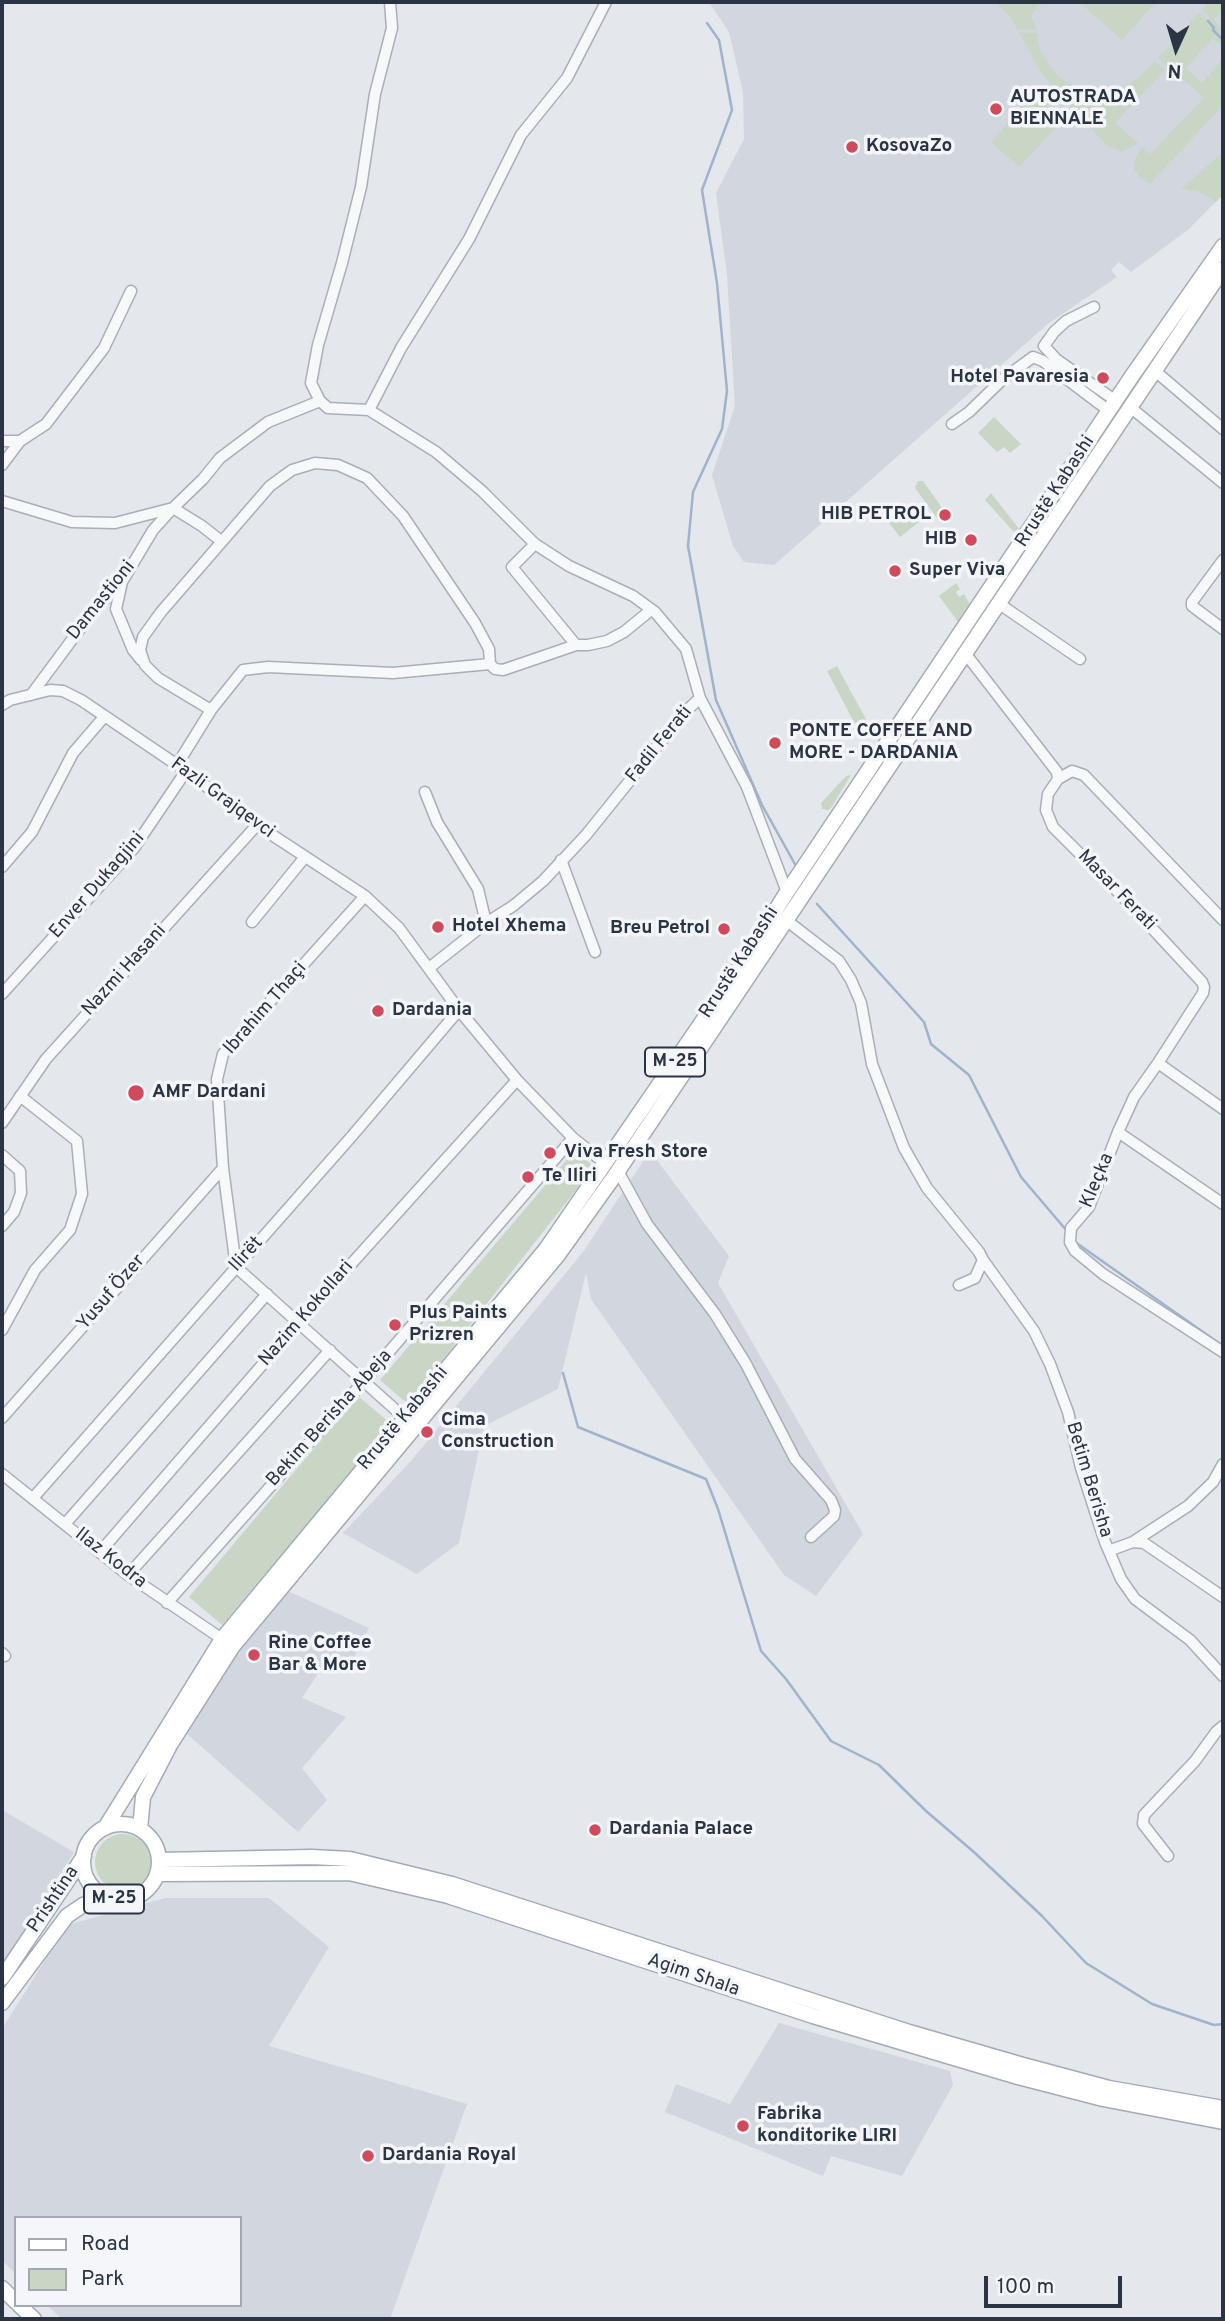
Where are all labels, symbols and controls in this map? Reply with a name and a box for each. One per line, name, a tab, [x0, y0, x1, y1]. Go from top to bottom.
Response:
north arrow	[1141, 14, 1211, 84]
text: N	[1167, 58, 1182, 82]
place label: AUTOSTRADA BIENNALE	[1010, 87, 1136, 131]
marker: AUTOSTRADA BIENNALE	[988, 101, 1004, 117]
place label: KosovaZo	[866, 136, 952, 158]
marker: KosovaZo	[844, 139, 860, 155]
place label: Hotel Pavaresia	[950, 367, 1089, 389]
marker: Hotel Pavaresia	[1095, 370, 1111, 386]
street label: Rrustë Kabashi	[1011, 432, 1101, 552]
place label: HIB PETROL	[821, 504, 931, 526]
marker: HIB PETROL	[937, 507, 953, 523]
place label: HIB	[925, 529, 957, 551]
marker: HIB	[963, 532, 979, 548]
street label: Damastioni	[63, 557, 141, 645]
place label: Super Viva	[909, 560, 1005, 582]
marker: Super Viva	[887, 563, 903, 579]
street label: Fadil Ferati	[622, 702, 698, 788]
place label: PONTE COFFEE AND MORE - DARDANIA	[789, 721, 973, 765]
marker: PONTE COFFEE AND MORE - DARDANIA	[767, 735, 783, 751]
street label: Fazli Grajqevci	[166, 754, 278, 844]
street label: Enver Dukagjini	[45, 828, 151, 944]
street label: Masar Ferati	[1072, 846, 1160, 936]
street label: Rrustë Kabashi	[695, 903, 785, 1023]
place label: Hotel Xhema	[452, 916, 566, 938]
place label: Breu Petrol	[610, 918, 710, 940]
marker: Hotel Xhema	[430, 919, 446, 935]
street label: Nazmi Hasani	[78, 921, 172, 1021]
marker: Breu Petrol	[716, 921, 732, 937]
street label: Ibrahim Thaçi	[220, 958, 312, 1060]
place label: Dardania	[392, 1000, 472, 1022]
marker: Dardania	[370, 1003, 386, 1019]
road number: M-25	[645, 1048, 705, 1077]
place label: AMF Dardani	[152, 1082, 266, 1104]
marker: AMF Dardani	[126, 1083, 146, 1103]
place label: Viva Fresh Store	[564, 1142, 708, 1164]
marker: Viva Fresh Store	[542, 1145, 558, 1161]
street label: Kleçka	[1076, 1150, 1120, 1212]
place label: Te Iliri	[542, 1166, 597, 1188]
marker: Te Iliri	[520, 1169, 536, 1185]
street label: Ilirët	[225, 1233, 269, 1277]
street label: Yusuf Özer	[73, 1251, 151, 1335]
street label: Nazim Kokollari	[255, 1256, 359, 1372]
place label: Plus Paints Prizren	[409, 1303, 507, 1347]
marker: Plus Paints Prizren	[387, 1317, 403, 1333]
street label: Bekim Berisha Abeja	[262, 1346, 398, 1492]
street label: Rrustë Kabashi	[354, 1362, 454, 1476]
place label: Cima Construction	[441, 1410, 554, 1454]
street label: Betim Berisha	[1060, 1419, 1116, 1541]
marker: Cima Construction	[419, 1424, 435, 1440]
street label: Ilaz Kodra	[69, 1524, 151, 1594]
place label: Rine Coffee Bar & More	[268, 1633, 372, 1677]
marker: Rine Coffee Bar & More	[246, 1647, 262, 1663]
place label: Dardania Palace	[609, 1819, 753, 1841]
marker: Dardania Palace	[587, 1822, 603, 1838]
street label: Prishtina	[23, 1862, 85, 1938]
road number: M-25	[84, 1884, 144, 1913]
street label: Agim Shala	[644, 1950, 742, 2002]
place label: Fabrika konditorike LIRI	[757, 2104, 897, 2148]
marker: Fabrika konditorike LIRI	[735, 2118, 751, 2134]
place label: Dardania Royal	[382, 2145, 516, 2167]
marker: Dardania Royal	[360, 2148, 376, 2164]
legend	[14, 2216, 242, 2307]
text: Road	[81, 2231, 130, 2258]
scale bar	[987, 2262, 1125, 2306]
text: Park	[81, 2266, 124, 2293]
text: 100 m	[997, 2274, 1054, 2301]

